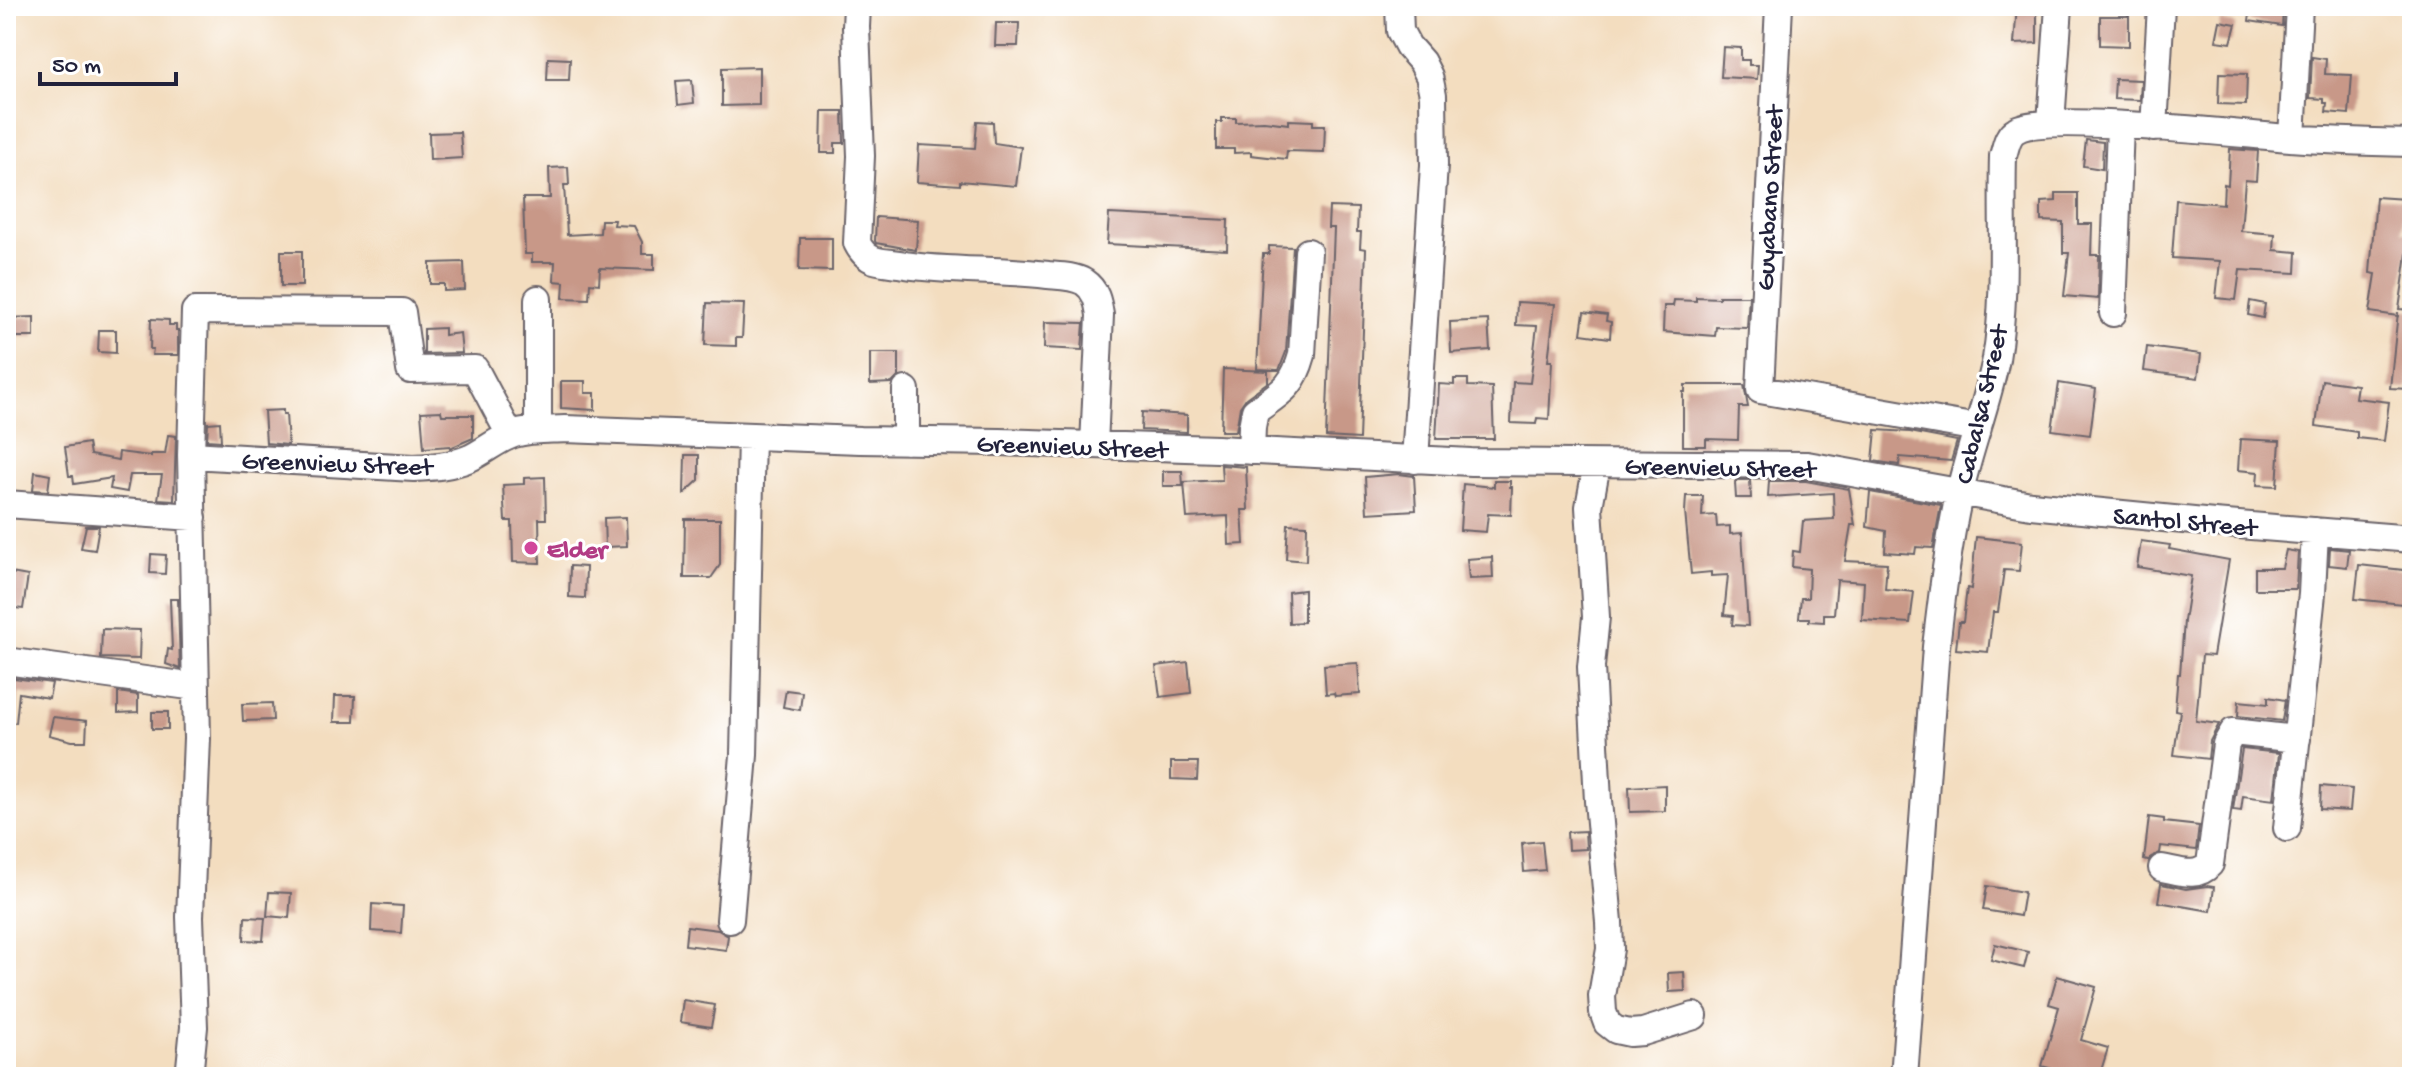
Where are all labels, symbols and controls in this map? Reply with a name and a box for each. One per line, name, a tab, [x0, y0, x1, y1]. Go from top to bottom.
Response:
scale bar	[40, 36, 176, 86]
text: 50 m	[52, 53, 101, 82]
street label: Guyabano Street	[1752, 103, 1793, 292]
street label: Cabalsa Street	[1951, 320, 2018, 487]
street label: Greenview Street	[976, 431, 1170, 468]
street label: Greenview Street	[241, 448, 435, 485]
street label: Greenview Street	[1624, 453, 1818, 488]
street label: Santol Street	[2111, 503, 2260, 546]
place label: Elder	[547, 537, 610, 568]
marker: Elder	[522, 539, 540, 557]

